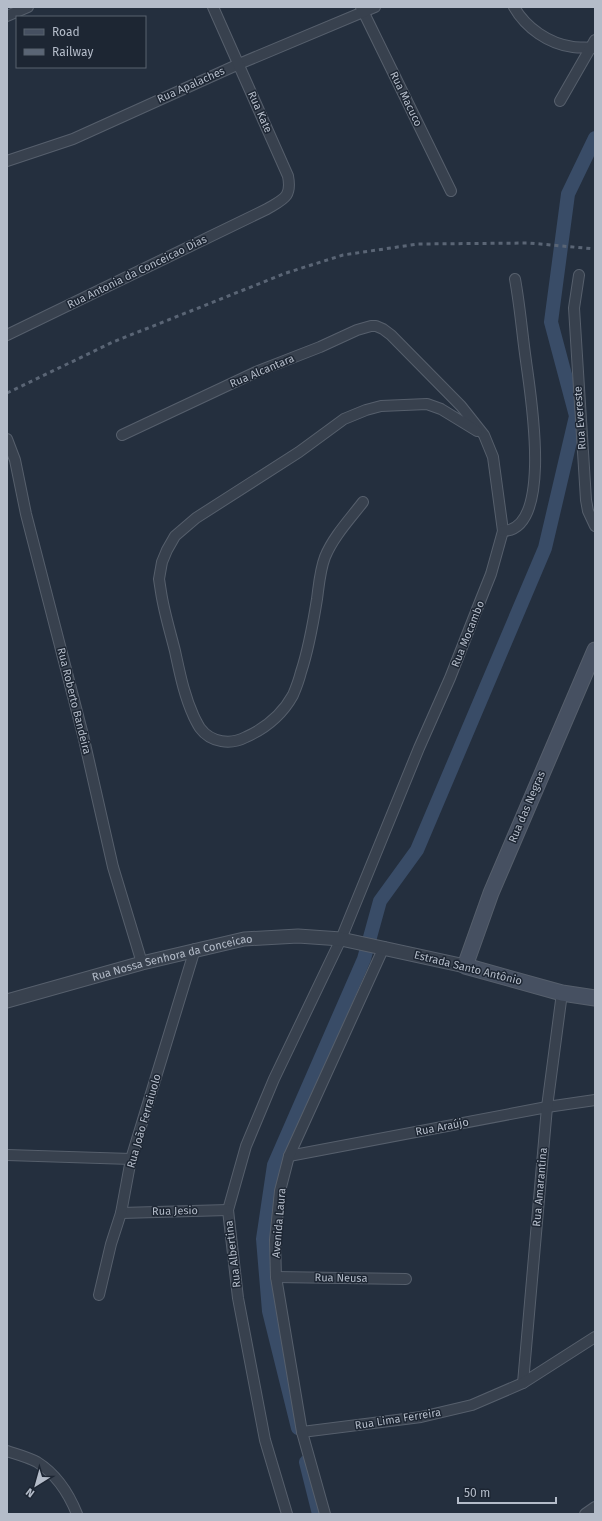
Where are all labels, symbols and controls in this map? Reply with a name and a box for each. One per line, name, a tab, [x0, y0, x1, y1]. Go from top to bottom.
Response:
legend	[16, 16, 146, 68]
text: Road	[52, 25, 80, 39]
text: Railway	[52, 45, 93, 59]
street label: Rua Apalaches	[155, 64, 227, 106]
street label: Rua Macuco	[387, 69, 425, 129]
street label: Rua Kate	[245, 89, 275, 135]
street label: Rua Antonia da Conceicao Dias	[65, 233, 209, 311]
street label: Rua Alcantara	[228, 352, 296, 390]
street label: Rua Evereste	[571, 386, 589, 450]
street label: Rua Mocambo	[449, 599, 487, 669]
street label: Rua Roberto Bandeira	[54, 646, 94, 756]
street label: Rua das Negras	[506, 769, 548, 845]
street label: Rua Nossa Senhora da Conceicao	[90, 932, 253, 983]
street label: Estrada Santo Antônio	[413, 948, 523, 988]
street label: Rua João Ferraiuolo	[124, 1072, 164, 1170]
street label: Rua Araújo	[414, 1115, 470, 1139]
street label: Rua Amarantina	[530, 1147, 550, 1227]
street label: Avenida Laura	[269, 1187, 289, 1259]
street label: Rua Jesio	[152, 1204, 198, 1218]
street label: Rua Albertina	[222, 1220, 244, 1288]
street label: Rua Neusa	[314, 1271, 368, 1285]
street label: Rua Lima Ferreira	[354, 1406, 442, 1432]
north arrow	[16, 1465, 56, 1505]
scale bar	[458, 1479, 556, 1505]
text: N	[23, 1485, 37, 1500]
text: 50 m	[464, 1486, 490, 1500]

